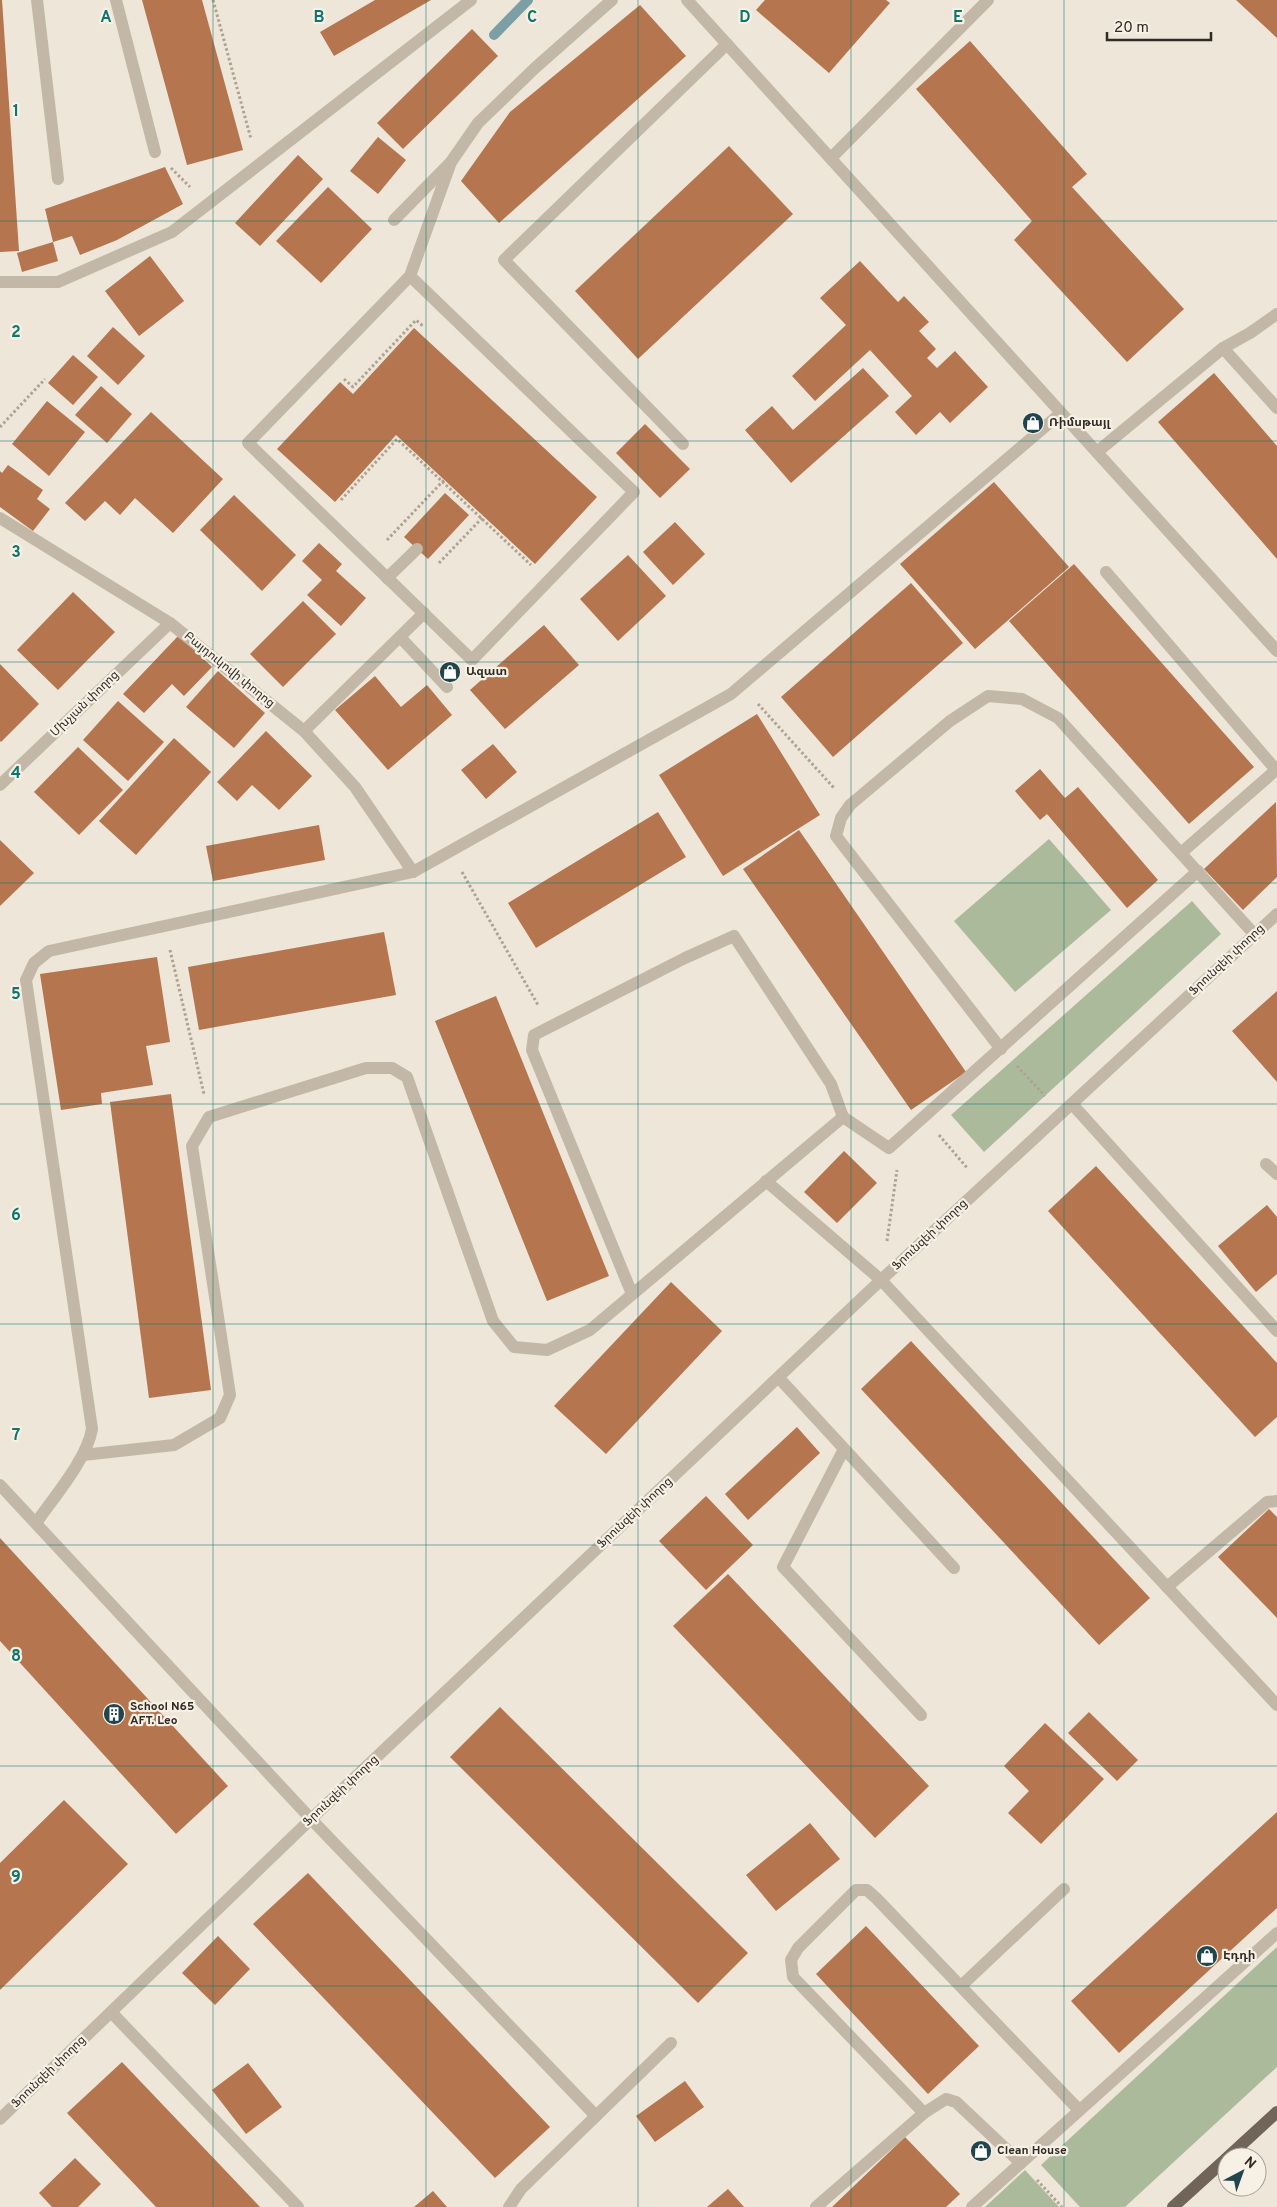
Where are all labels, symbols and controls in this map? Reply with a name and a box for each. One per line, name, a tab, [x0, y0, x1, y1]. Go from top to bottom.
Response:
text: A	[100, 8, 112, 28]
text: B	[313, 8, 325, 28]
text: C	[527, 8, 537, 28]
text: D	[739, 8, 751, 28]
text: E	[953, 8, 963, 28]
scale bar	[1107, 10, 1211, 42]
text: 20 m	[1114, 19, 1149, 38]
text: 1	[13, 102, 19, 122]
text: 2	[11, 323, 21, 343]
shop icon: Ռիմսթայլ	[1021, 411, 1045, 435]
place label: Ռիմսթայլ	[1049, 415, 1111, 431]
text: 3	[11, 543, 21, 563]
street label: Բայդուկովի փողոց	[180, 628, 278, 712]
shop icon: Ազատ	[438, 660, 462, 684]
place label: Ազատ	[466, 664, 507, 680]
street label: Մխչյան փողոց	[47, 667, 123, 741]
text: 4	[11, 764, 21, 784]
street label: Ֆրունզեի փողոց	[1186, 921, 1268, 999]
text: 5	[11, 985, 21, 1005]
street label: Ֆրունզեի փողոց	[889, 1196, 971, 1274]
text: 6	[11, 1206, 21, 1226]
text: 7	[12, 1426, 20, 1446]
street label: Ֆրունզեի փողոց	[594, 1474, 676, 1552]
text: 8	[11, 1647, 21, 1667]
place label: School N65 AFT. Leo	[130, 1699, 194, 1729]
building icon: School N65 AFT. Leo	[102, 1702, 126, 1726]
street label: Ֆրունզեի փողոց	[300, 1752, 382, 1830]
text: 9	[11, 1868, 21, 1888]
shop icon: Էդդի	[1195, 1944, 1219, 1968]
place label: Էդդի	[1223, 1948, 1256, 1964]
street label: Ֆրունզեի փողոց	[8, 2032, 90, 2112]
shop icon: Clean House	[969, 2139, 993, 2163]
place label: Clean House	[997, 2143, 1067, 2159]
north arrow	[1217, 2147, 1267, 2197]
text: N	[1240, 2154, 1259, 2173]

